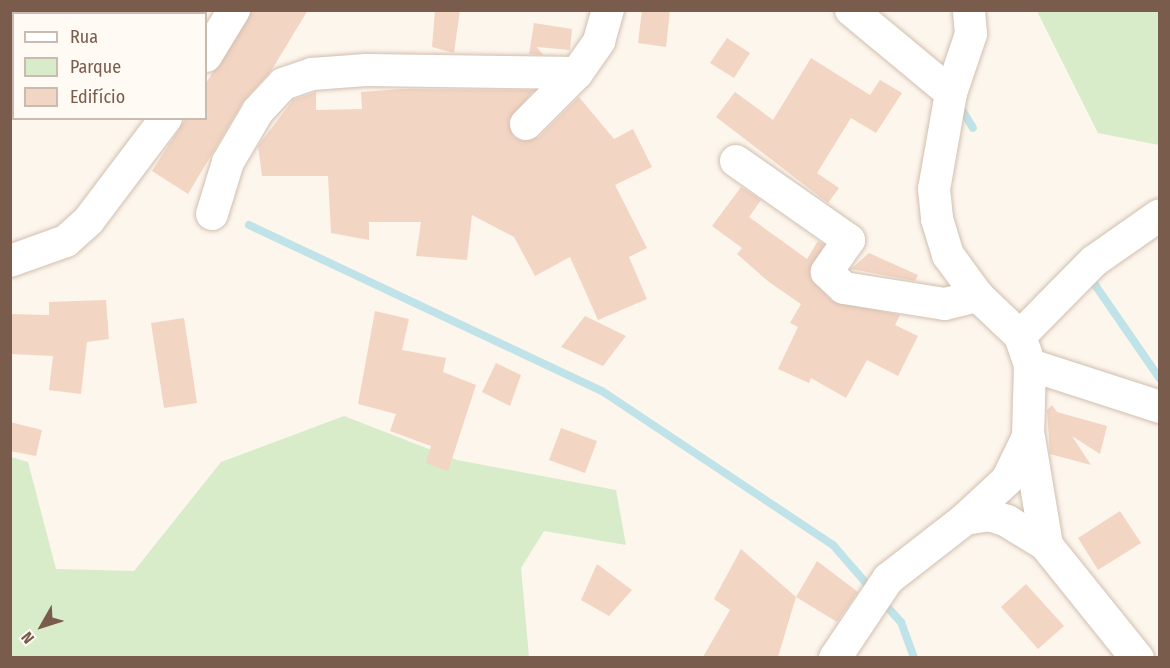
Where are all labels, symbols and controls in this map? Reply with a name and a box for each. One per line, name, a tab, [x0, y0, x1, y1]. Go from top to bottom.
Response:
legend	[12, 12, 207, 120]
text: Rua	[70, 26, 98, 48]
text: Parque	[70, 56, 121, 78]
text: Edifício	[70, 86, 125, 108]
north arrow	[12, 596, 72, 656]
text: N	[17, 628, 38, 647]

